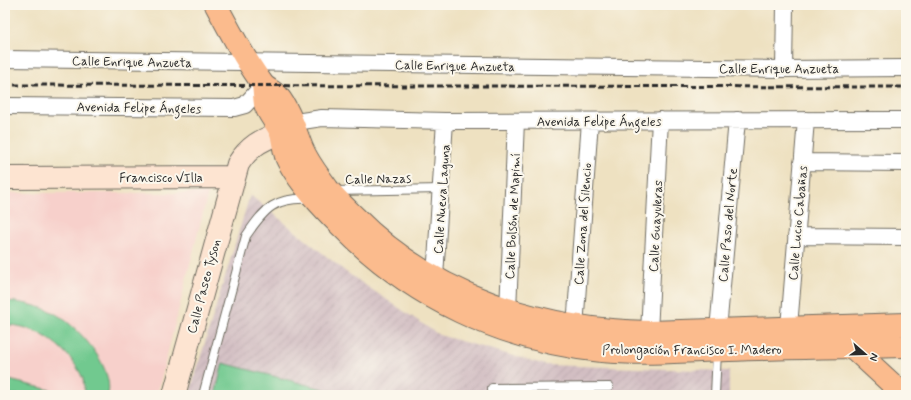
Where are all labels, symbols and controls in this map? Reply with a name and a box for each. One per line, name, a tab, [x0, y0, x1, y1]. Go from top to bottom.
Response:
street label: Calle Enrique Anzueta	[72, 53, 192, 72]
street label: Calle Enrique Anzueta	[395, 57, 515, 76]
street label: Calle Enrique Anzueta	[719, 61, 839, 78]
street label: Avenida Felipe Ángeles	[76, 98, 202, 120]
street label: Avenida Felipe Ángeles	[537, 113, 662, 133]
street label: Calle Nueva Laguna	[430, 144, 455, 255]
street label: Calle Bolsón de Mapimí	[502, 152, 525, 280]
street label: Calle Zona del Silencio	[571, 162, 596, 286]
street label: Calle Lucio Cabañas	[785, 165, 812, 281]
street label: Calle Paso del Norte	[715, 167, 742, 283]
street label: Francisco VIlla	[119, 170, 203, 187]
street label: Calle Nazas	[345, 170, 411, 189]
street label: Calle Guayuleras	[646, 180, 667, 272]
street label: Calle Paseo Tyson	[184, 237, 225, 335]
north arrow	[845, 334, 885, 374]
street label: Prolongación Francisco I. Madero	[602, 342, 782, 360]
text: N	[866, 351, 881, 363]

